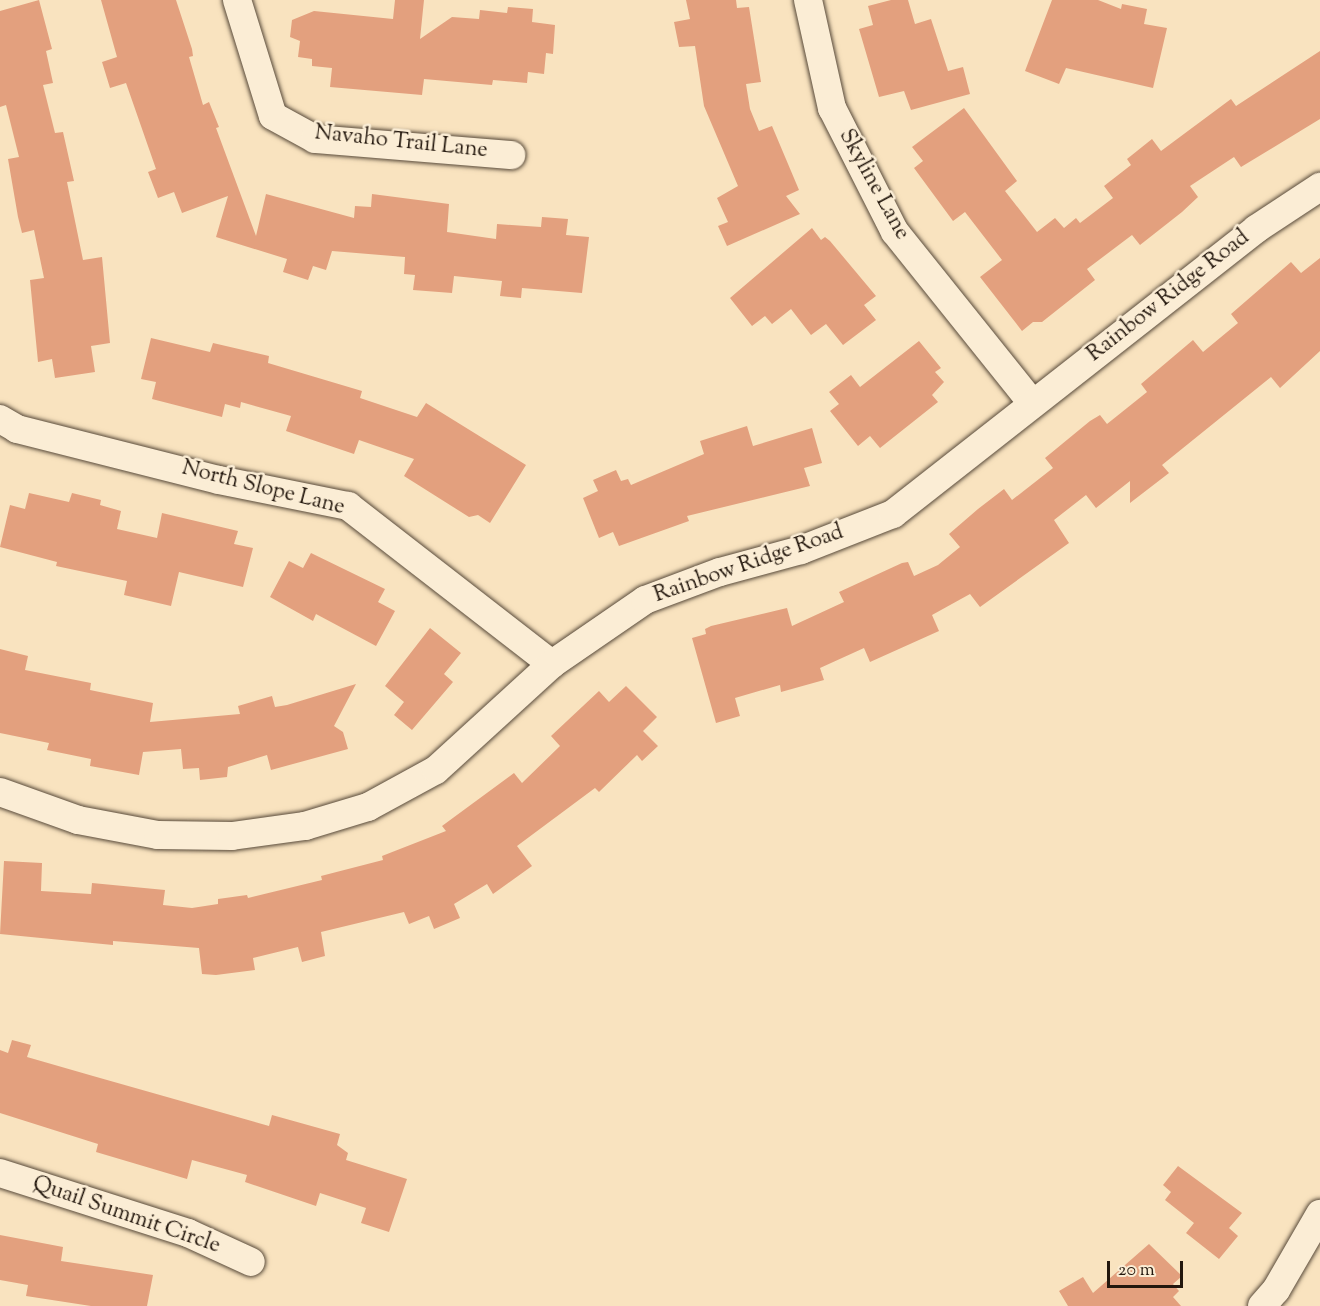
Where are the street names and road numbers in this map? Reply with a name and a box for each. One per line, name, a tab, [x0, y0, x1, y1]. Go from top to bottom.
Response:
street label: Navaho Trail Lane	[313, 121, 489, 165]
street label: Skyline Lane	[832, 125, 914, 245]
street label: Rainbow Ridge Road	[1083, 225, 1255, 369]
street label: North Slope Lane	[179, 456, 347, 522]
street label: Rainbow Ridge Road	[651, 520, 847, 610]
street label: Quail Summit Circle	[29, 1172, 223, 1260]

